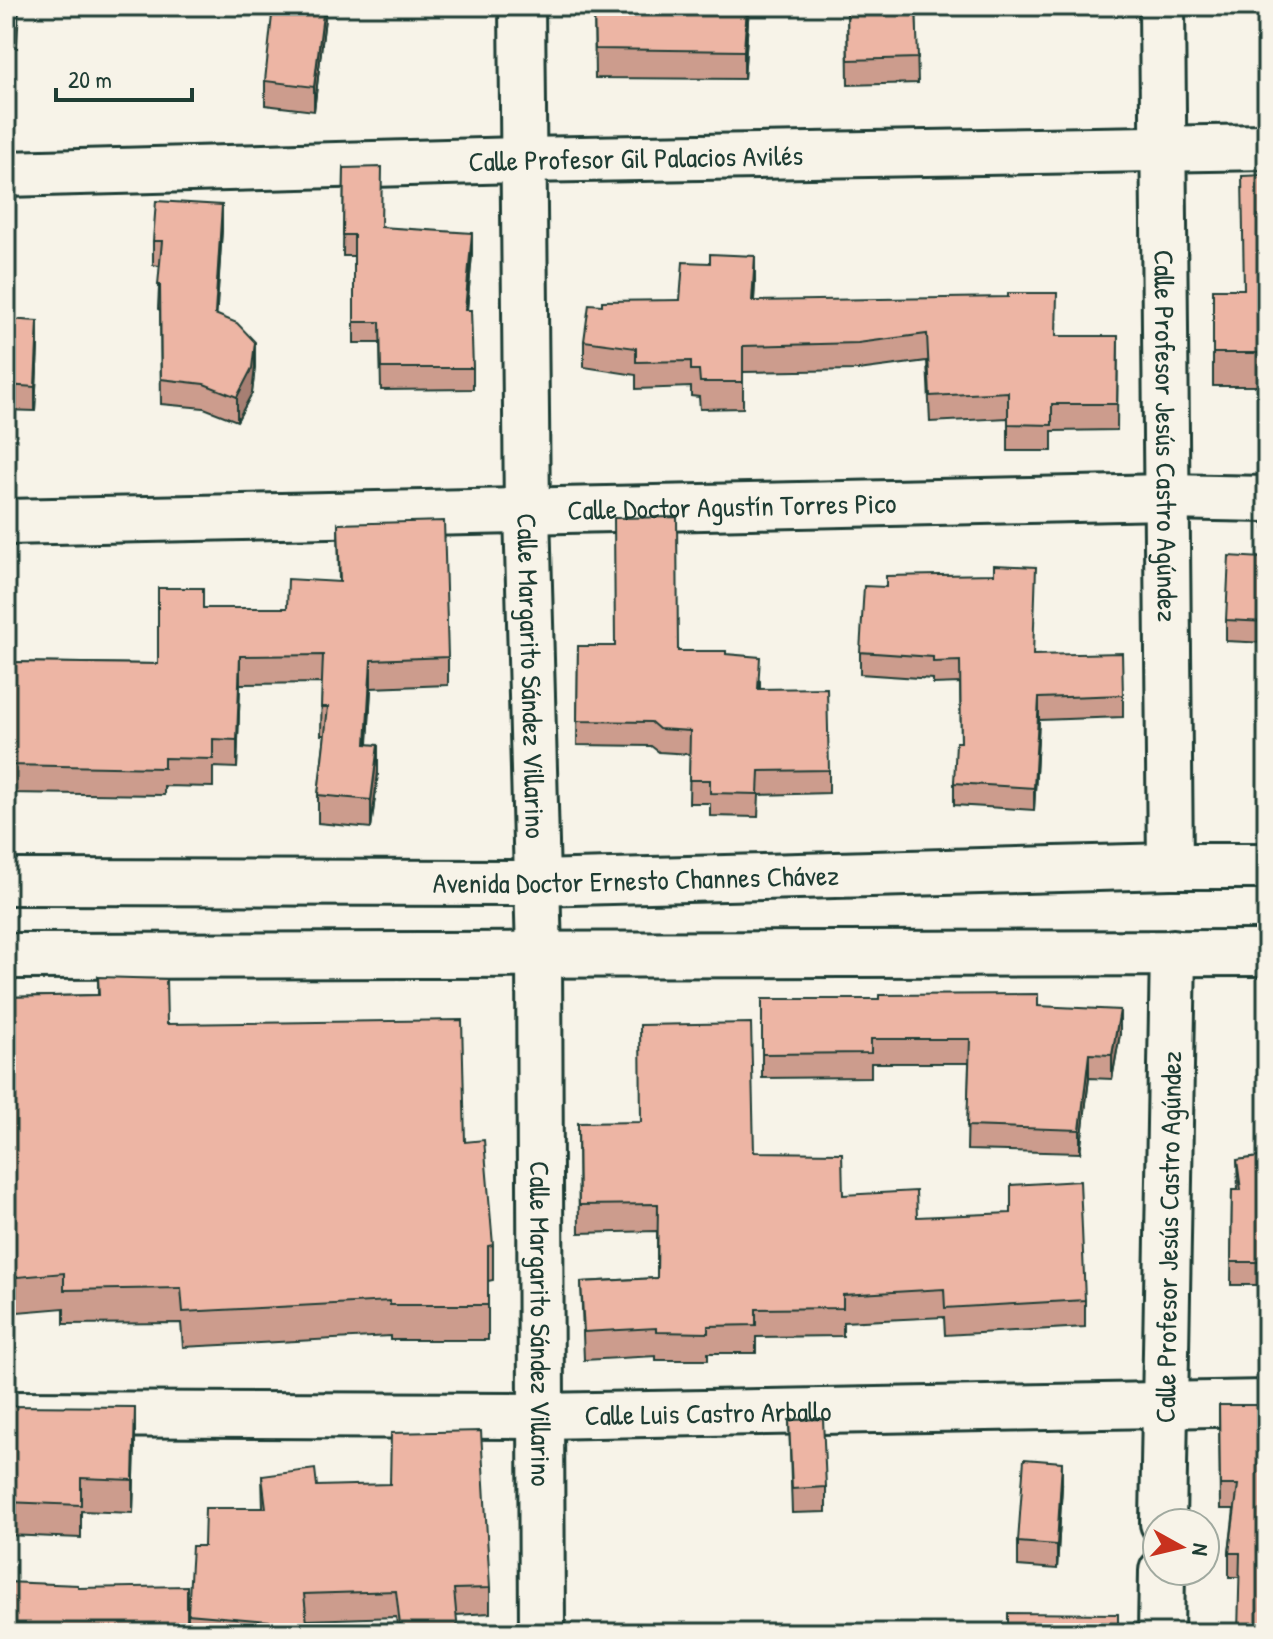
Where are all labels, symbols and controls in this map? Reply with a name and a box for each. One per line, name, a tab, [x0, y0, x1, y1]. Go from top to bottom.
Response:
scale bar	[56, 52, 192, 102]
text: 20 m	[68, 63, 112, 95]
street label: Calle Profesor Gil Palacios Avilés	[468, 136, 804, 180]
street label: Calle Profesor Jesús Castro Agúndez	[1145, 250, 1187, 622]
street label: Calle Doctor Agustín Torres Pico	[567, 484, 897, 529]
street label: Calle Margarito Sández Villarino	[508, 513, 555, 839]
street label: Avenida Doctor Ernesto Channes Chávez	[433, 856, 840, 902]
street label: Calle Profesor Jesús Castro Agúndez	[1146, 1051, 1190, 1423]
street label: Calle Margarito Sández Villarino	[521, 1161, 560, 1487]
street label: Calle Luis Castro Arballo	[584, 1392, 832, 1434]
north arrow	[1141, 1507, 1221, 1587]
text: N	[1185, 1542, 1216, 1558]

